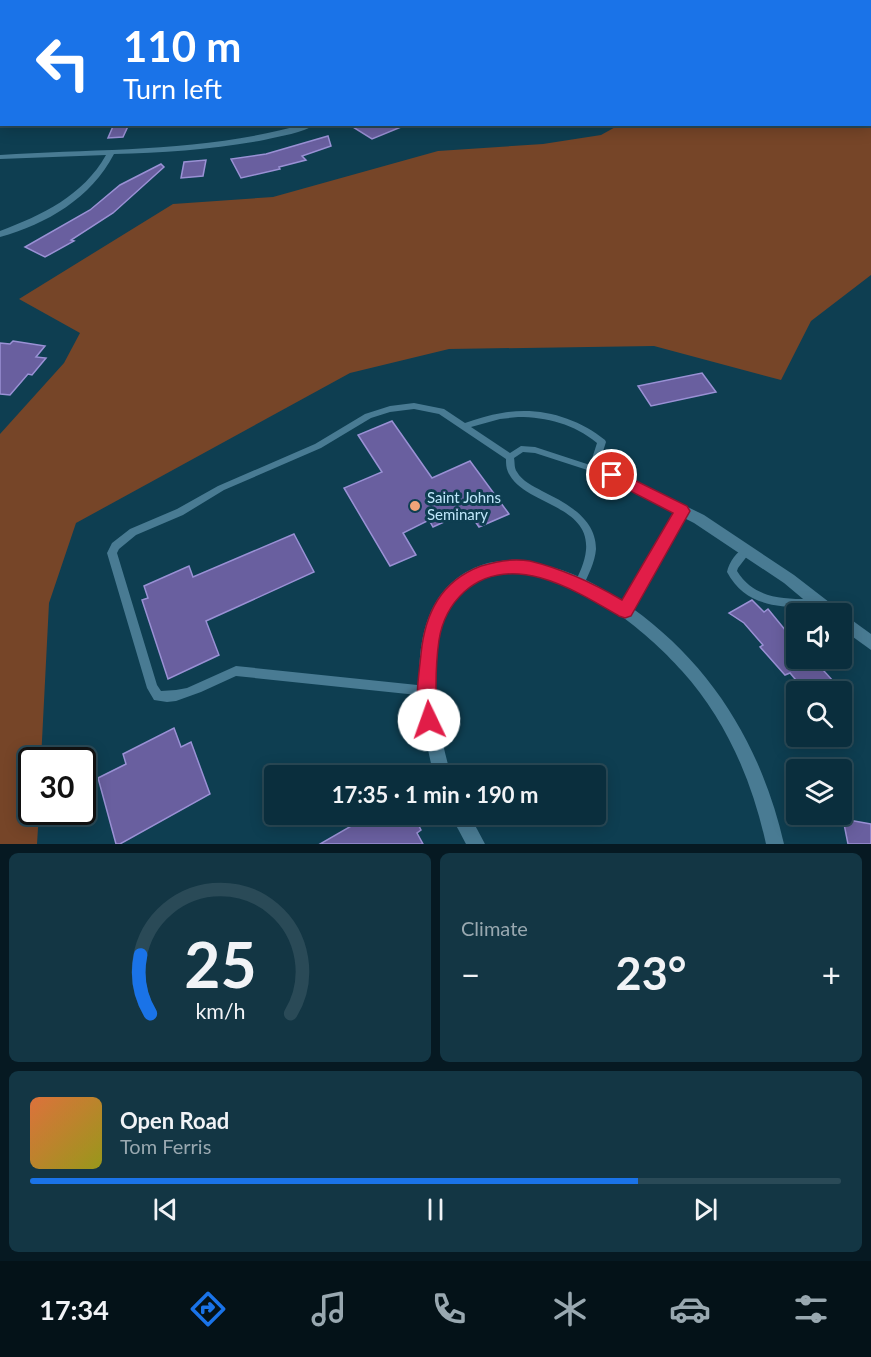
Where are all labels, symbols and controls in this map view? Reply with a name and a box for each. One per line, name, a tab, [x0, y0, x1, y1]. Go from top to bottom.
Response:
text: 110 m	[123, 21, 241, 71]
icon: left	[24, 24, 102, 102]
text: Turn left	[123, 72, 222, 105]
pin	[586, 449, 637, 500]
icon: arrive	[595, 458, 628, 491]
place label: Saint Johns Seminary	[427, 488, 501, 523]
marker: Saint Johns Seminary	[408, 499, 422, 513]
map controls	[786, 603, 852, 825]
button: sound	[786, 603, 852, 669]
button: search	[786, 681, 852, 747]
position arrow	[397, 688, 461, 752]
speed limit sign: 30	[18, 747, 96, 825]
button: layers	[786, 759, 852, 825]
text: 17:35 · 1 min · 190 m	[332, 781, 538, 808]
text: Climate	[461, 916, 528, 940]
text: 25	[184, 926, 256, 1001]
text: 23°	[616, 946, 686, 1000]
text: −	[461, 954, 480, 994]
text: +	[822, 954, 841, 994]
text: km/h	[195, 999, 245, 1025]
text: Open Road	[120, 1107, 229, 1134]
text: Tom Ferris	[120, 1134, 211, 1158]
icon: previous	[149, 1193, 182, 1226]
icon: pause	[419, 1193, 452, 1226]
icon: next	[689, 1193, 722, 1226]
icon: directions	[187, 1288, 229, 1330]
icon: music	[308, 1288, 350, 1330]
icon: phone	[428, 1288, 470, 1330]
icon: climate	[549, 1288, 591, 1330]
icon: car	[669, 1288, 711, 1330]
icon: filters	[790, 1288, 832, 1330]
text: 17:34	[39, 1293, 109, 1326]

